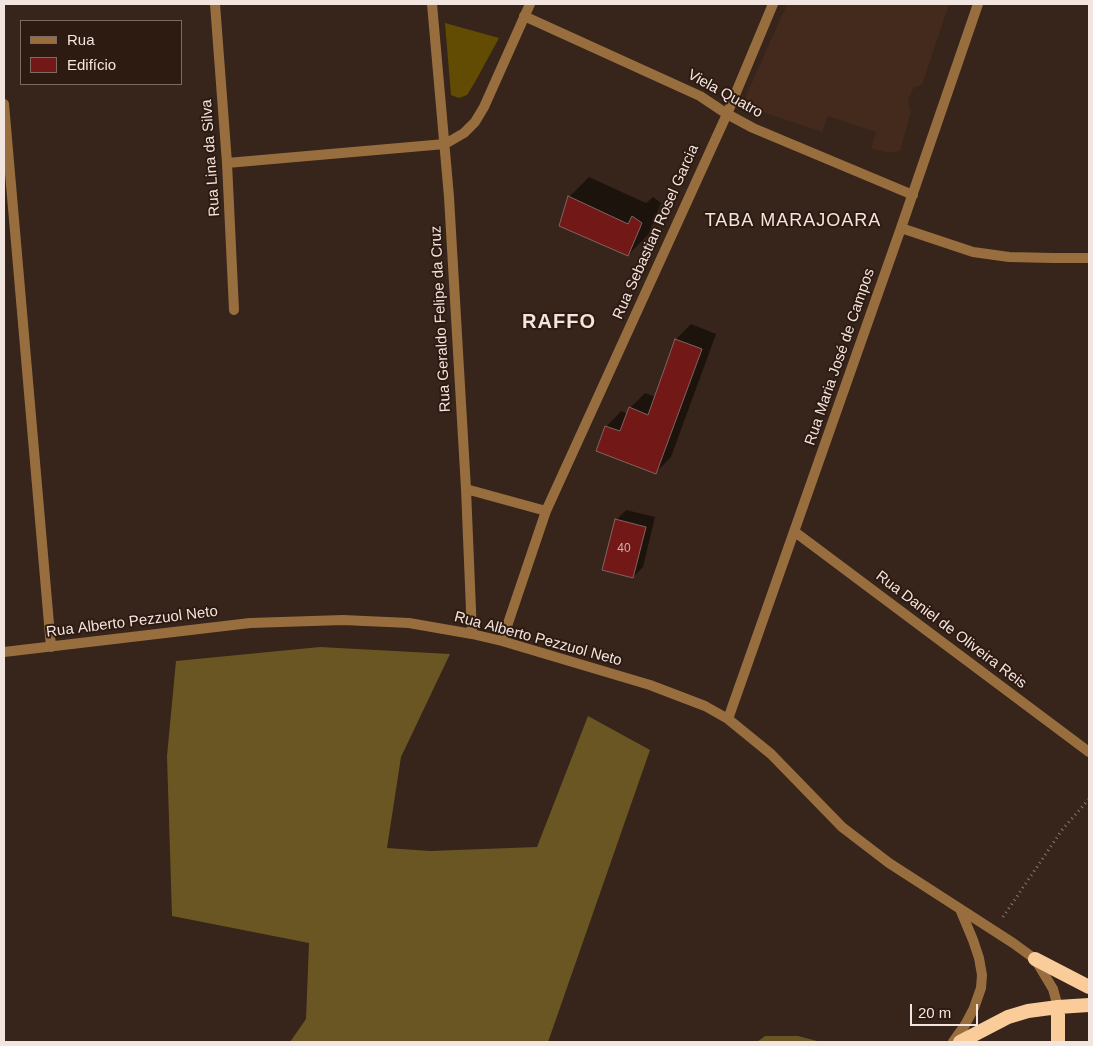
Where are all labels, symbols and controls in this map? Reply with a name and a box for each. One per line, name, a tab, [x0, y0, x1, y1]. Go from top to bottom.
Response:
legend	[20, 20, 182, 85]
text: Rua	[67, 31, 95, 48]
text: Edifício	[67, 56, 116, 73]
street label: Viela Quatro	[684, 66, 766, 122]
street label: Rua Lina da Silva	[198, 99, 224, 217]
street label: Rua Sebastian Rosel Garcia	[609, 142, 703, 322]
district label: TABA MARAJOARA	[703, 210, 883, 232]
street label: Rua Geraldo Felipe da Cruz	[427, 225, 455, 413]
street label: Rua Maria José de Campos	[801, 266, 879, 448]
district label: RAFFO	[521, 310, 597, 334]
house number: 40	[617, 542, 631, 556]
street label: Rua Daniel de Oliveira Reis	[872, 567, 1030, 693]
street label: Rua Alberto Pezzuol Neto	[45, 603, 219, 641]
street label: Rua Alberto Pezzuol Neto	[452, 608, 624, 670]
scale bar	[913, 994, 980, 1026]
text: 20 m	[918, 1004, 951, 1021]

